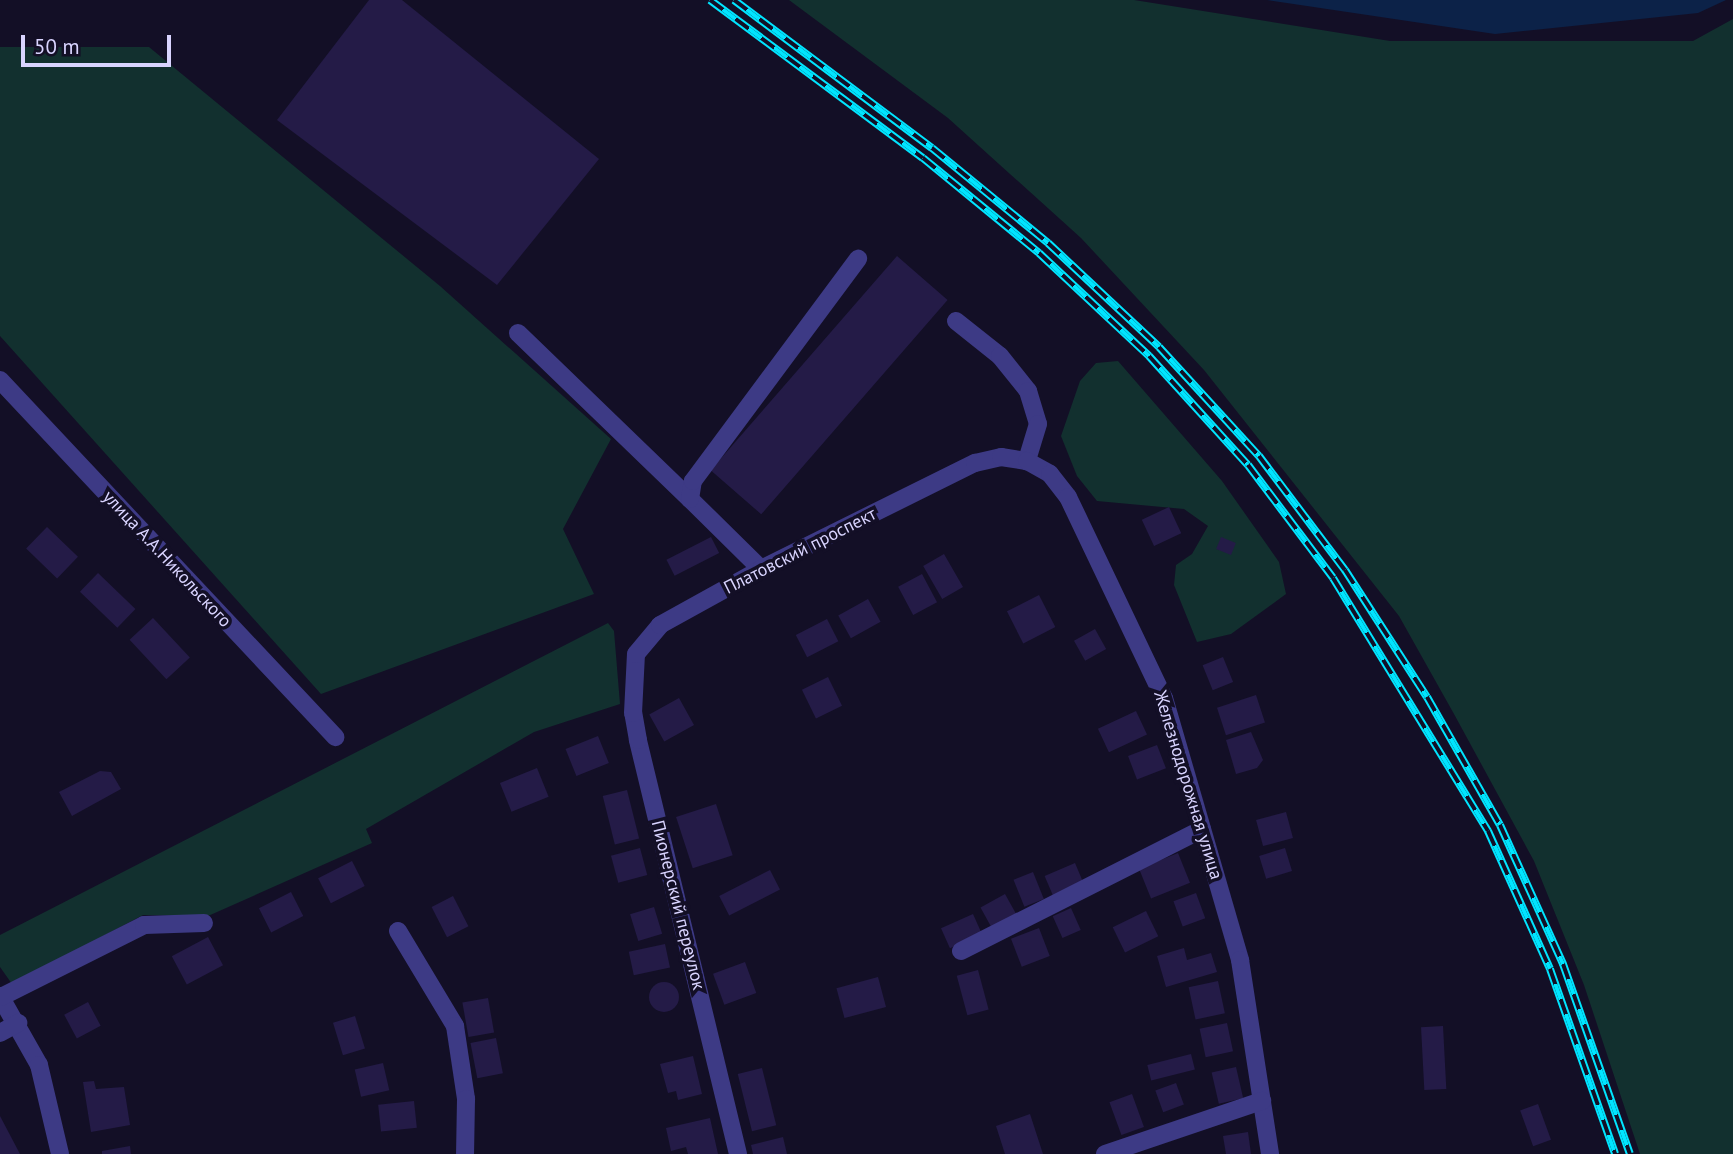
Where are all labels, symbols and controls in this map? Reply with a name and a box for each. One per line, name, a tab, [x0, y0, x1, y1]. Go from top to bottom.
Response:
scale bar	[24, 21, 175, 65]
text: 50 m	[34, 33, 80, 60]
street label: улица А.А.Никольского	[98, 486, 236, 632]
street label: Платовский проспект	[720, 503, 880, 599]
street label: Железнодорожная улица	[1149, 688, 1227, 882]
street label: Пионерский переулок	[646, 818, 710, 992]

